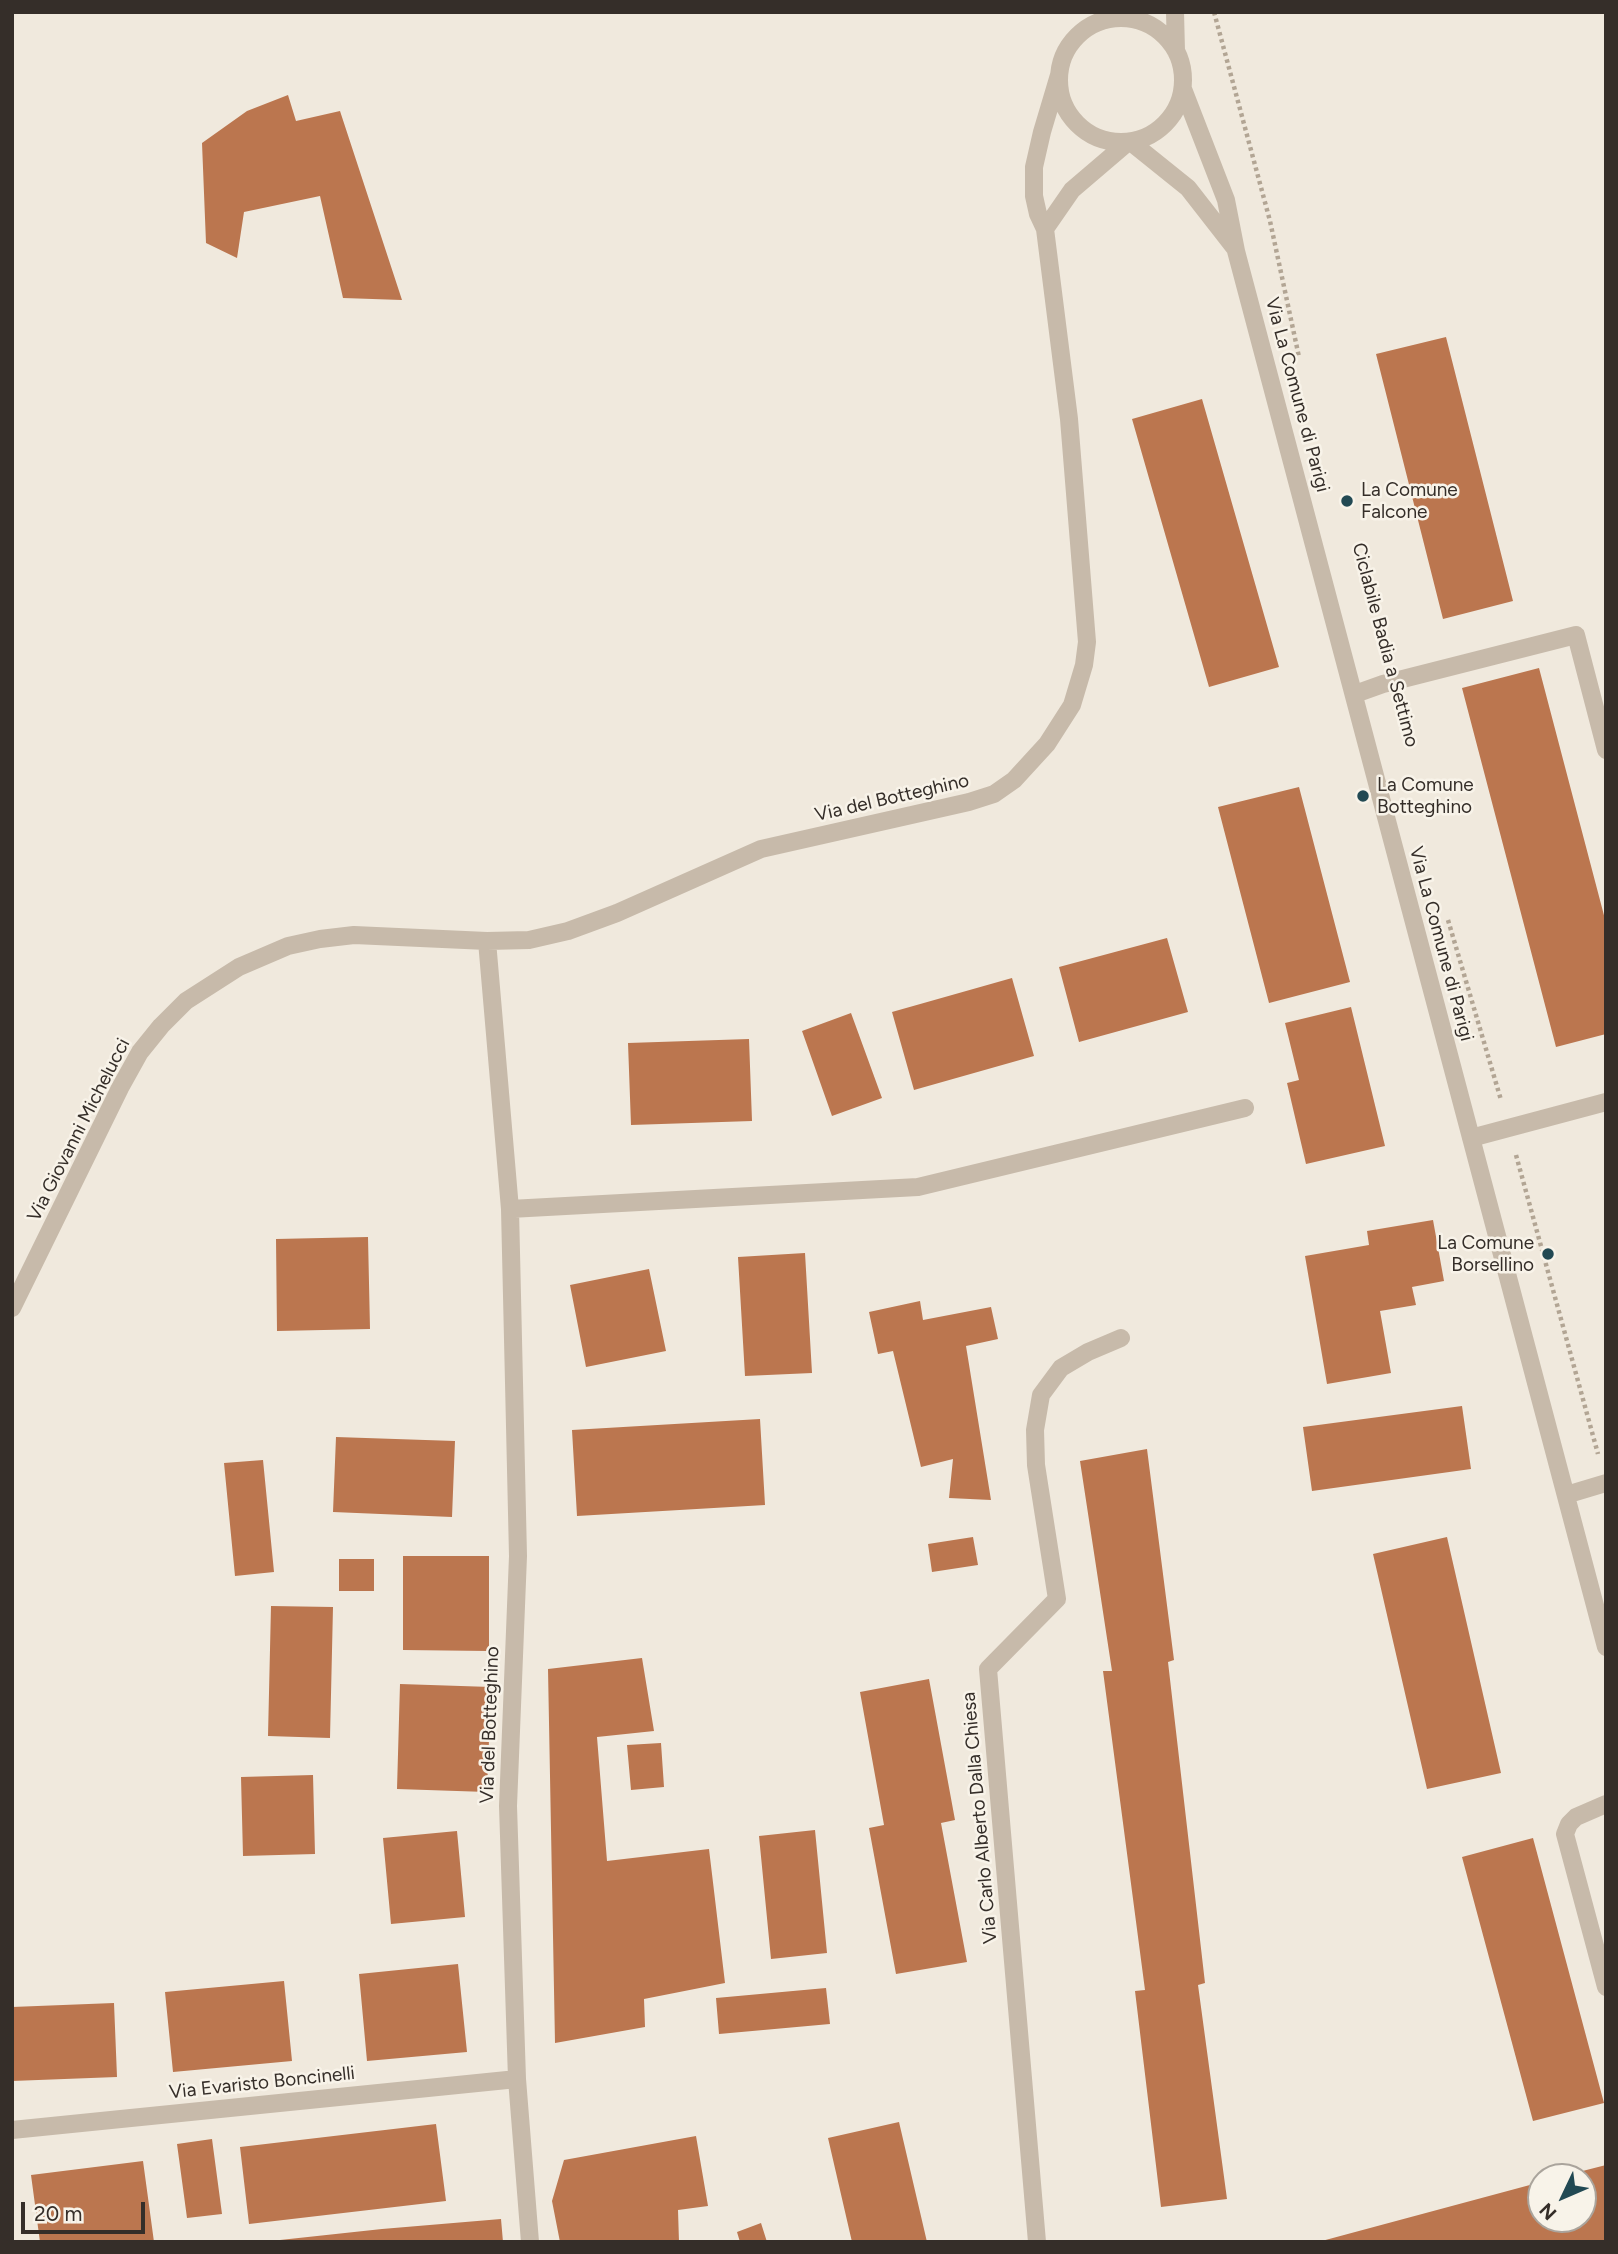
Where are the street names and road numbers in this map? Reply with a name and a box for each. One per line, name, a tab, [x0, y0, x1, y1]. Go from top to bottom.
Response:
street label: Via La Comune di Parigi	[1260, 295, 1334, 495]
street label: Ciclabile Badia a Settimo	[1347, 540, 1423, 750]
street label: Via del Botteghino	[813, 769, 971, 827]
street label: Via La Comune di Parigi	[1404, 844, 1478, 1044]
street label: Via Giovanni Michelucci	[23, 1035, 135, 1225]
street label: Via del Botteghino	[476, 1646, 504, 1804]
street label: Via Carlo Alberto Dalla Chiesa	[958, 1691, 1002, 1945]
street label: Via Evaristo Boncinelli	[168, 2062, 356, 2104]

